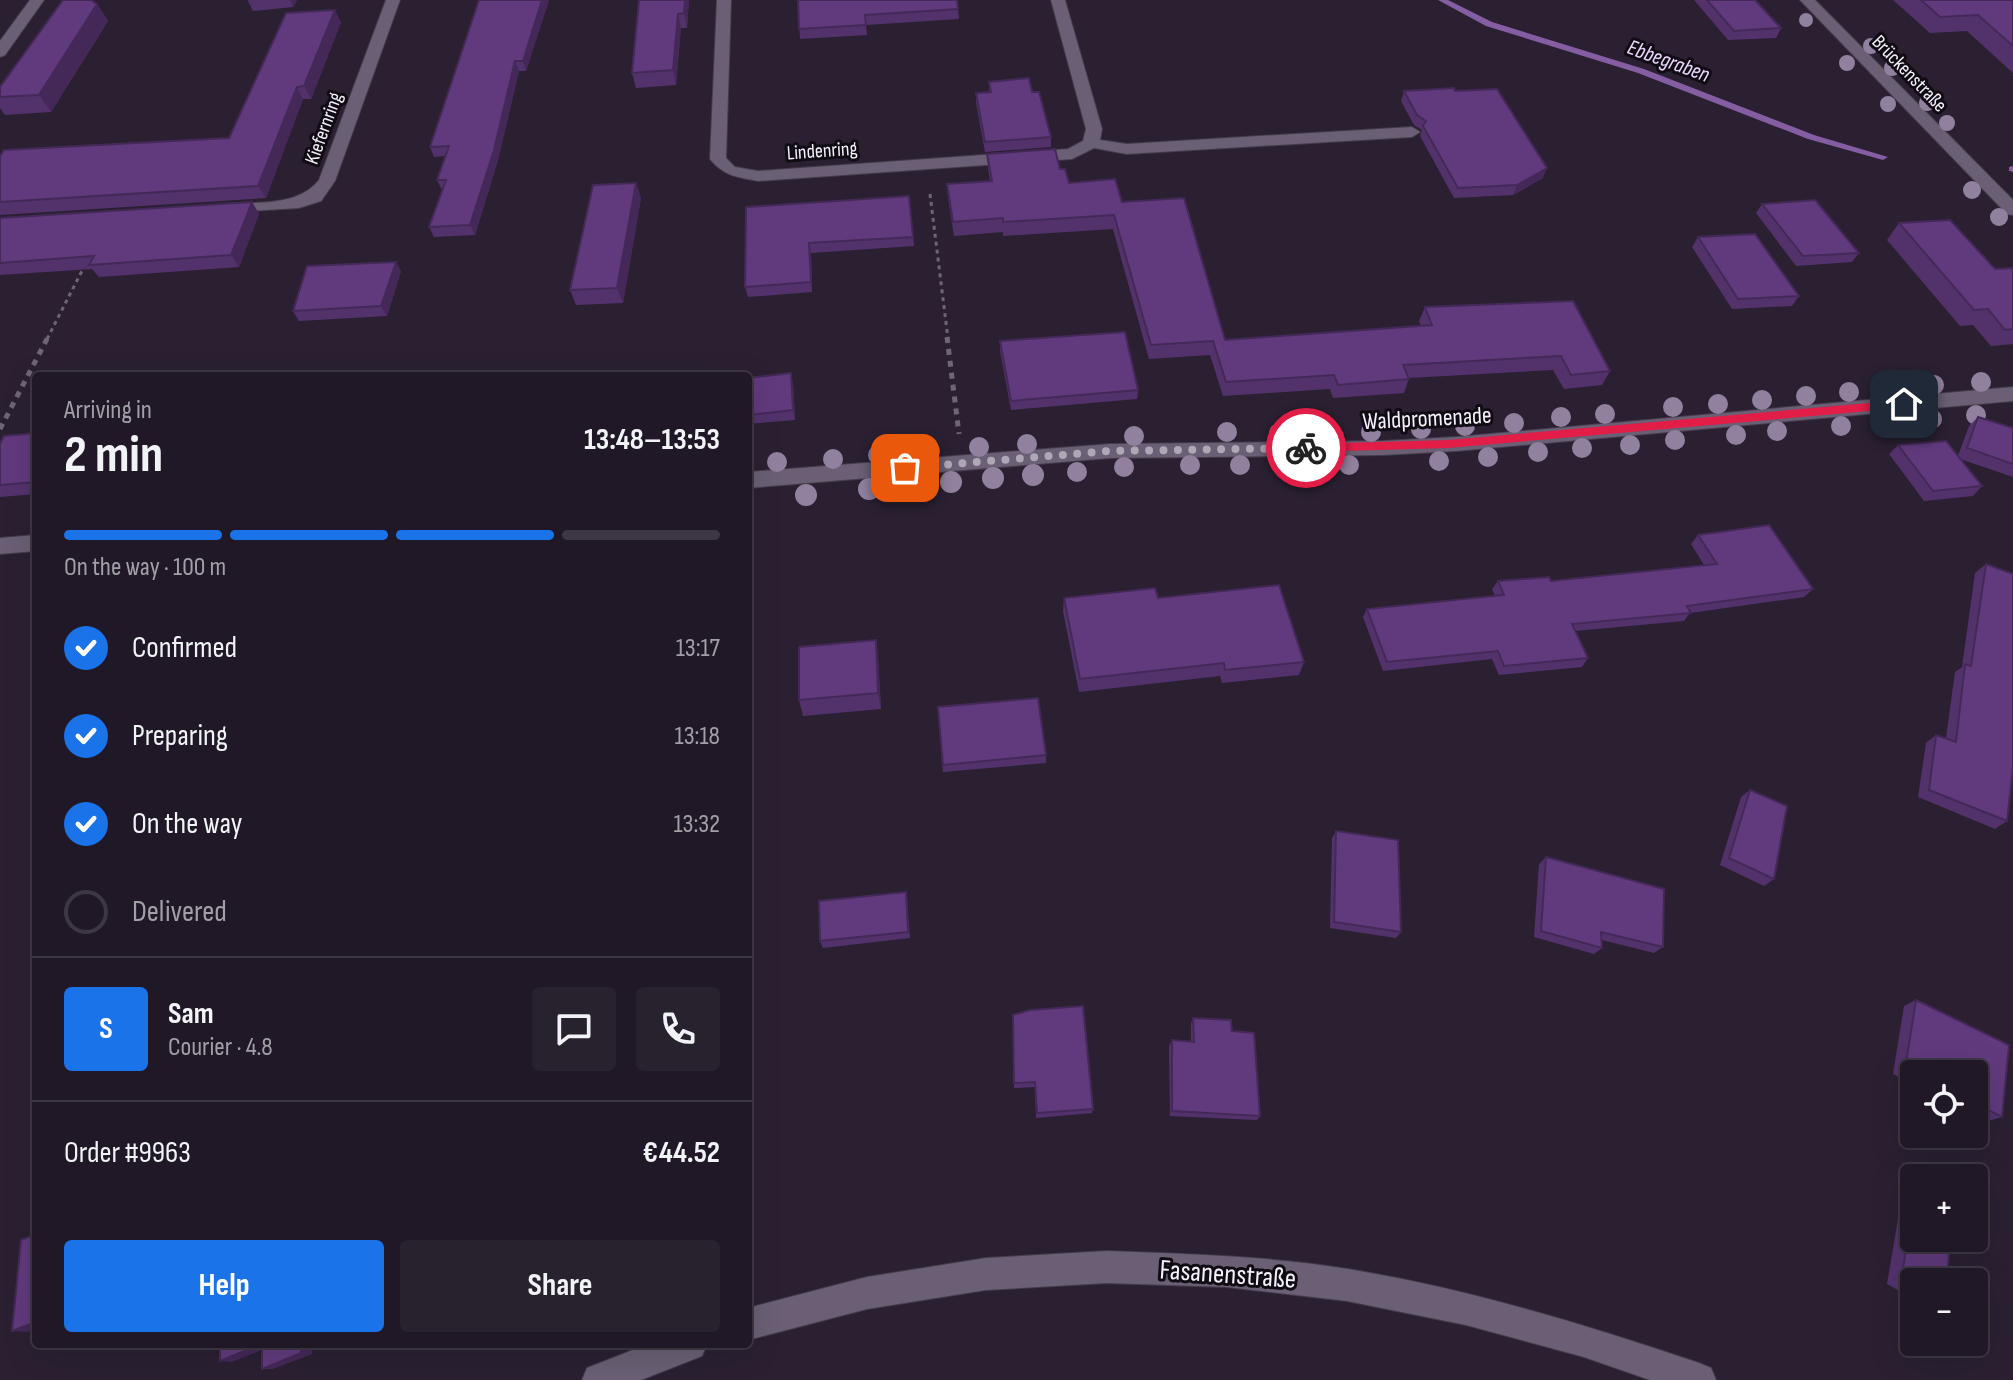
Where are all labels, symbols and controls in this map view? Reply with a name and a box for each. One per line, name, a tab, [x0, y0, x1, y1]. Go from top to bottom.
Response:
street label: Brückenstraße	[1867, 30, 1952, 117]
water label: Ebbegraben	[1624, 34, 1713, 89]
street label: Kiefernring	[300, 89, 348, 167]
street label: Lindenring	[786, 137, 858, 165]
pin	[1870, 370, 1938, 438]
icon: home	[1882, 382, 1926, 426]
text: Arriving in	[64, 395, 152, 426]
street label: Waldpromenade	[1362, 401, 1492, 436]
courier	[1266, 408, 1346, 488]
text: 13:48–13:53	[584, 422, 720, 458]
text: 2 min	[64, 424, 163, 487]
icon: bike	[1284, 426, 1328, 470]
pin	[871, 434, 939, 502]
icon: bag	[883, 446, 927, 490]
text: On the way · 100 m	[64, 552, 226, 583]
icon: check	[64, 626, 108, 670]
text: Confirmed	[132, 630, 237, 666]
text: 13:17	[676, 633, 720, 664]
icon: check	[64, 714, 108, 758]
text: Preparing	[132, 718, 228, 754]
text: 13:18	[675, 721, 720, 752]
icon: check	[64, 802, 108, 846]
text: On the way	[132, 806, 242, 842]
text: 13:32	[673, 809, 720, 840]
text: Delivered	[132, 894, 227, 930]
button: chat	[532, 987, 616, 1071]
button: phone	[636, 987, 720, 1071]
text: Sam	[168, 996, 214, 1032]
text: S	[99, 1011, 113, 1047]
text: Courier · 4.8	[168, 1032, 273, 1063]
map controls	[1900, 1060, 1988, 1356]
button: locate	[1900, 1060, 1988, 1148]
text: Order #9963	[64, 1135, 191, 1171]
text: €44.52	[643, 1135, 720, 1171]
button: +	[1900, 1164, 1988, 1252]
button: Help	[64, 1240, 384, 1332]
button: Share	[400, 1240, 720, 1332]
street label: Fasanenstraße	[1159, 1253, 1297, 1296]
button: −	[1900, 1268, 1988, 1356]

